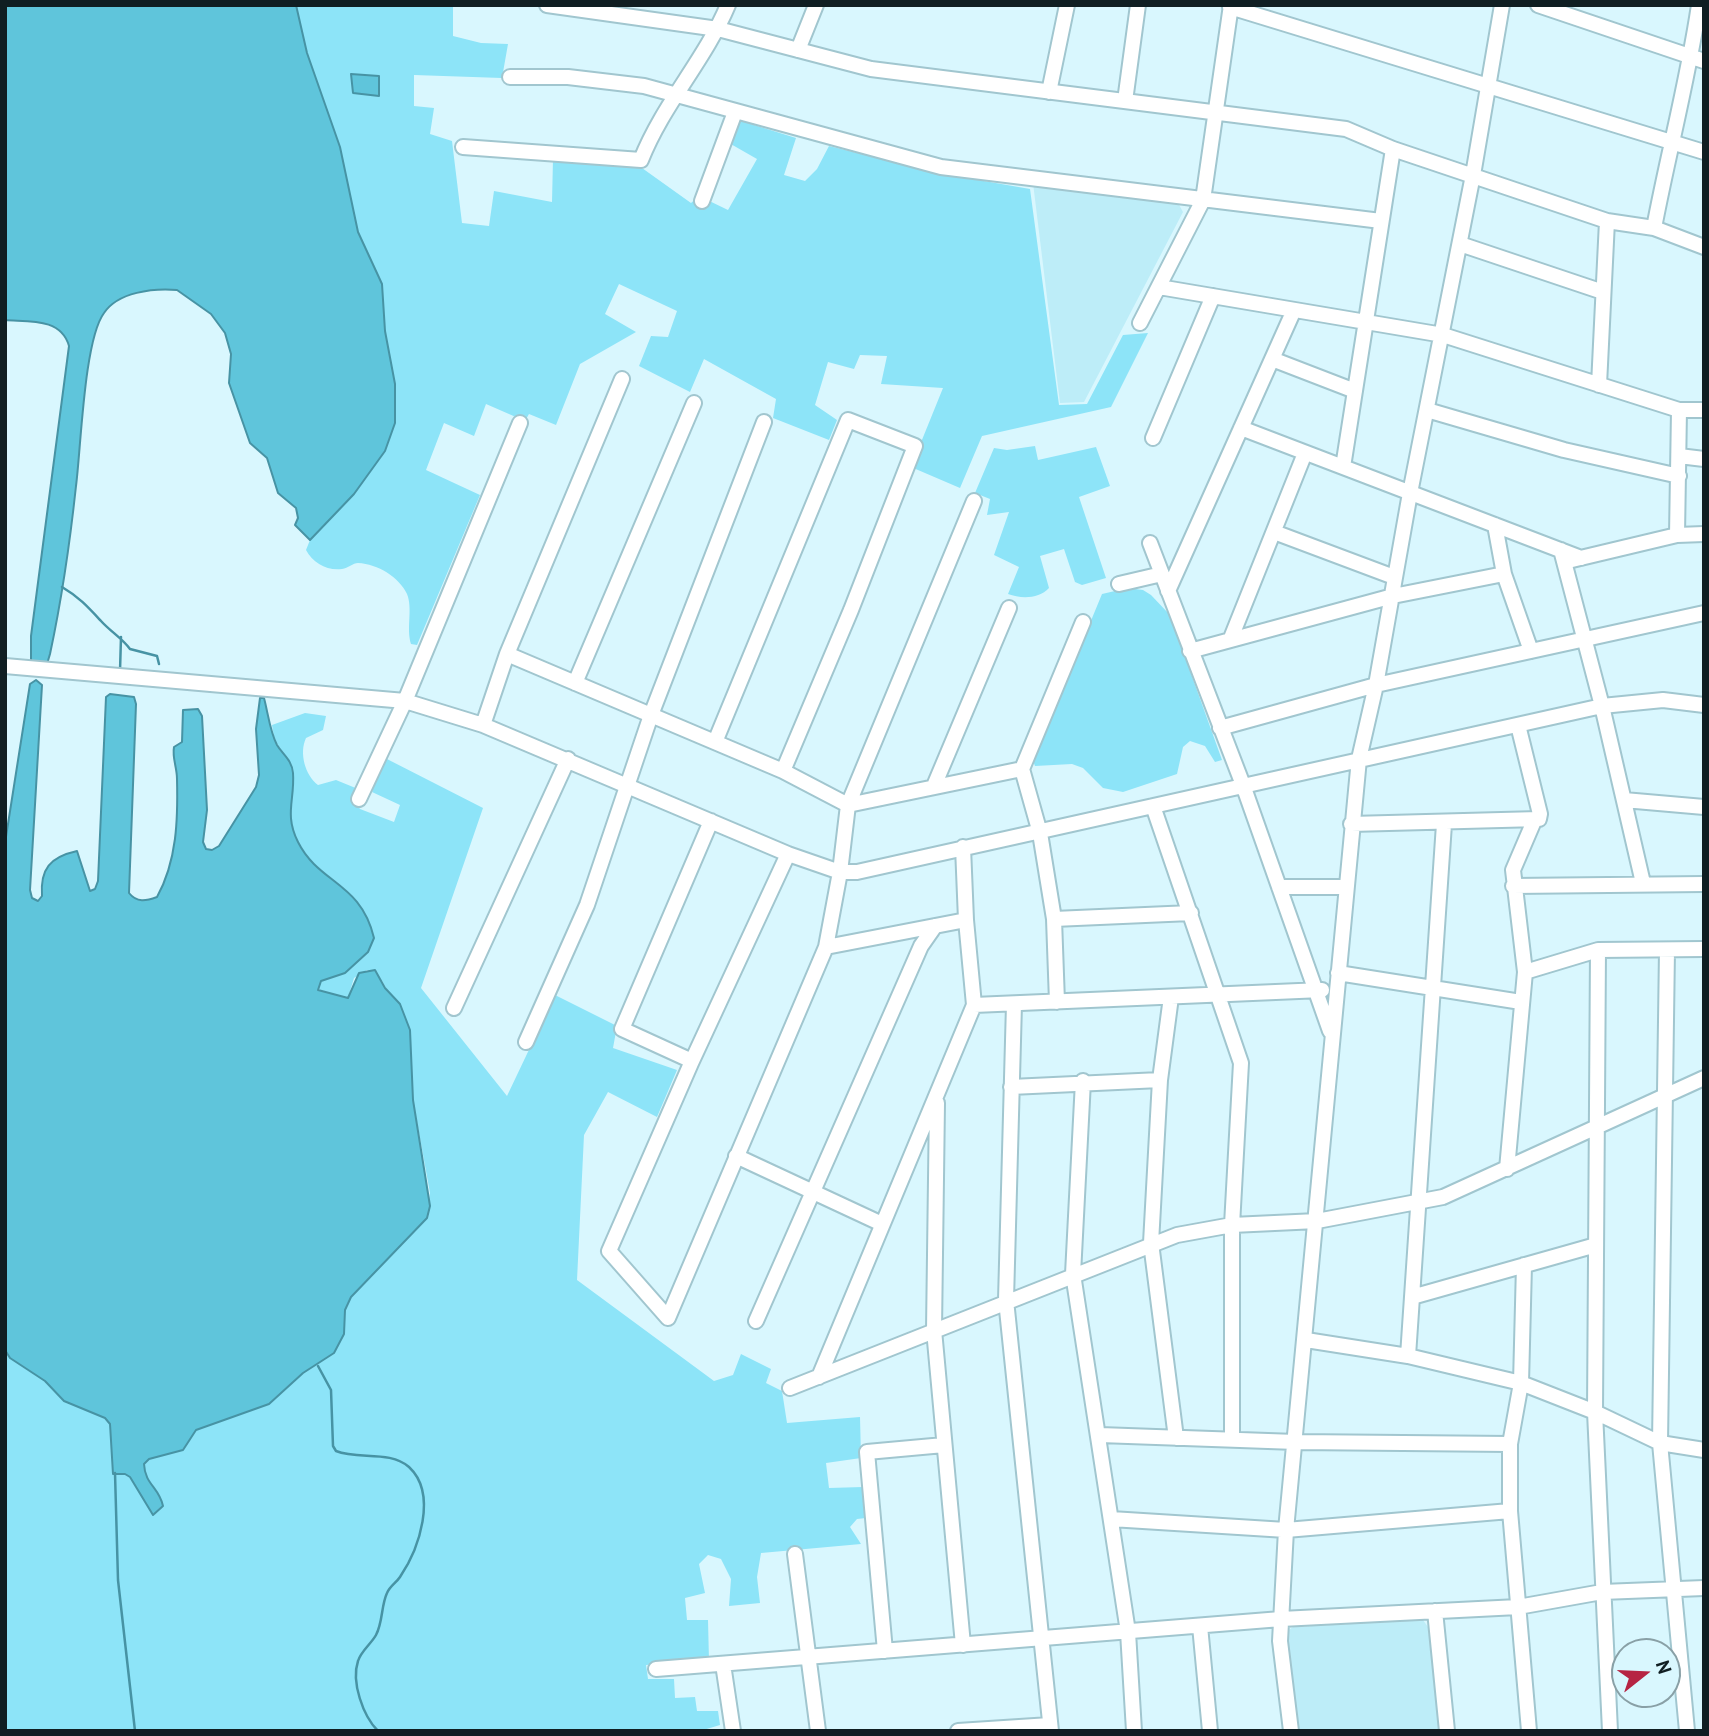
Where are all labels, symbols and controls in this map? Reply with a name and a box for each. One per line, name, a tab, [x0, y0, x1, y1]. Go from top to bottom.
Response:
north arrow	[1611, 1638, 1681, 1708]
text: N	[1651, 1657, 1677, 1677]

